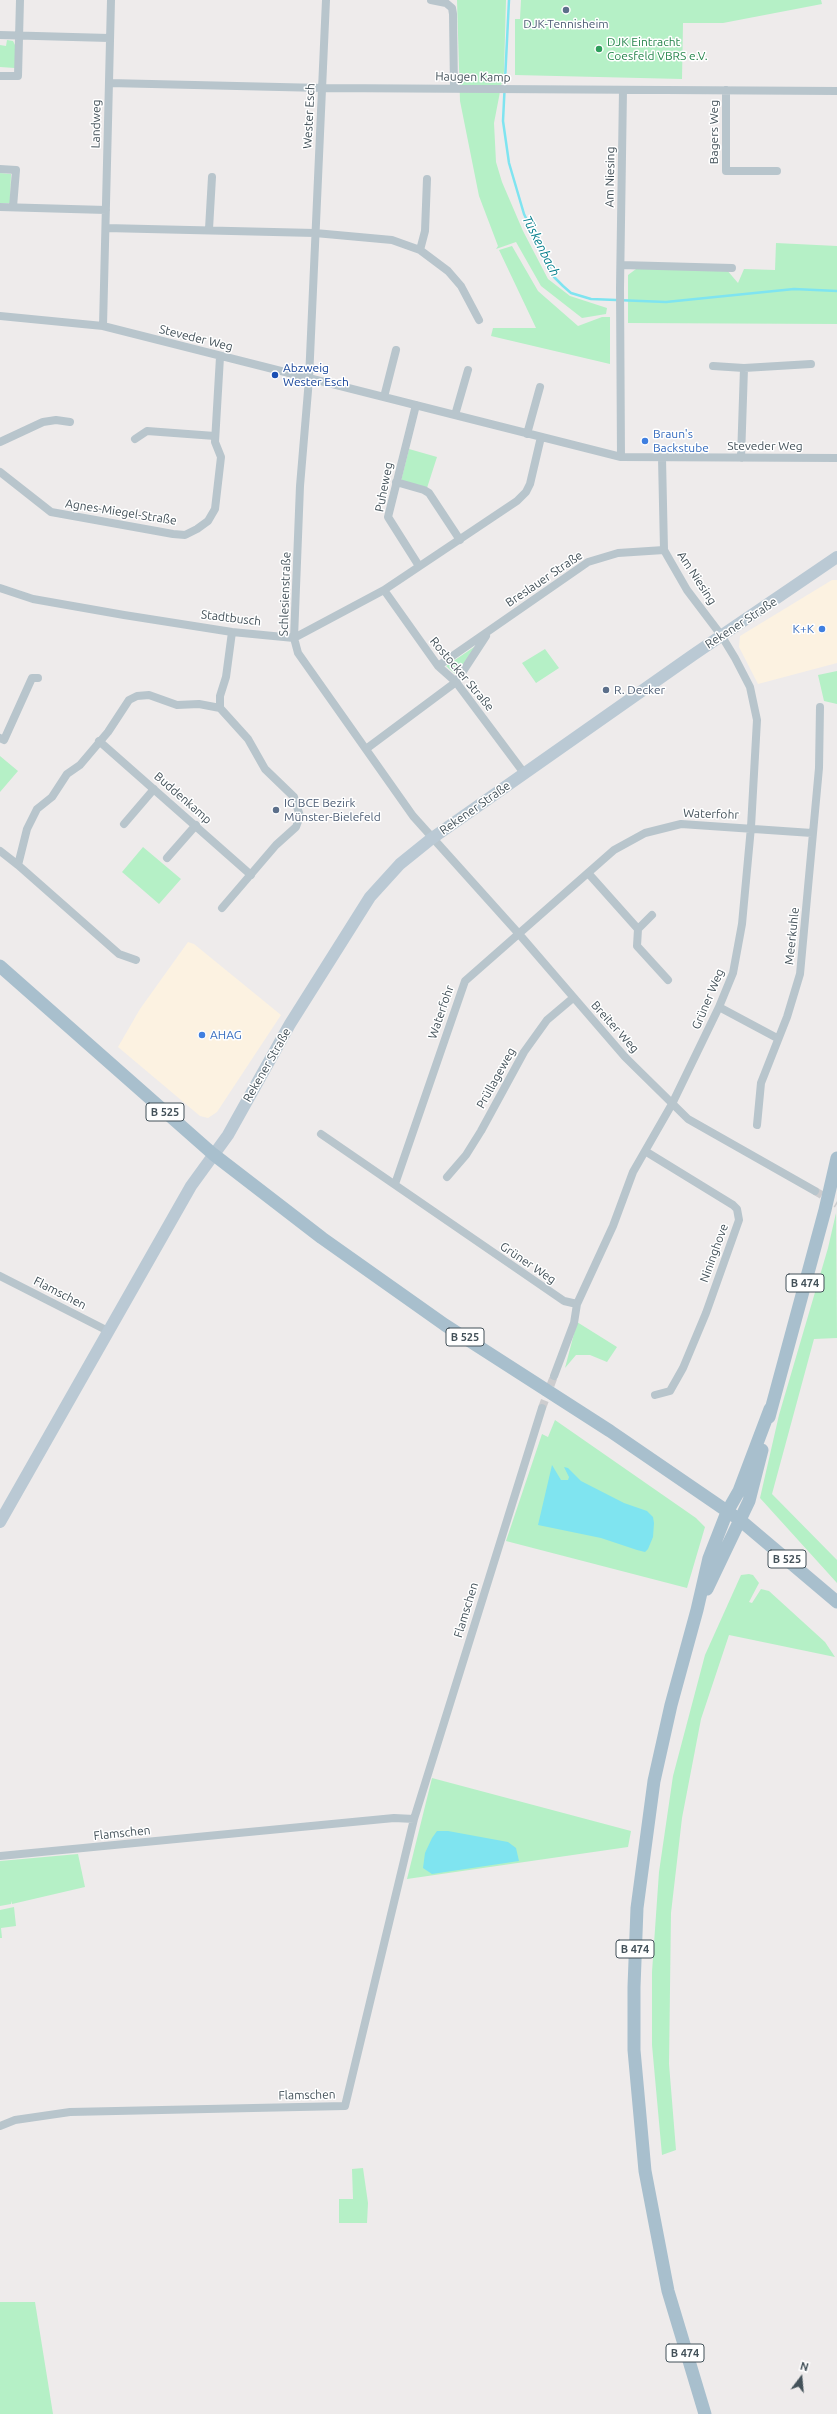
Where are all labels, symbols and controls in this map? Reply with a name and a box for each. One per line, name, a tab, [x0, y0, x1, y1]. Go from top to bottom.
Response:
marker: DJK-Tennisheim	[561, 5, 571, 15]
place label: DJK-Tennisheim	[523, 17, 609, 31]
place label: DJK Eintracht Coesfeld VBRS e.V.	[607, 35, 708, 63]
marker: DJK Eintracht Coesfeld VBRS e.V.	[594, 44, 604, 54]
street label: Haugen Kamp	[435, 69, 511, 85]
street label: Wester Esch	[300, 83, 318, 149]
street label: Landweg	[88, 99, 104, 149]
street label: Bagers Weg	[707, 100, 721, 164]
street label: Am Niesing	[602, 146, 618, 208]
water label: Tüskenbach	[519, 213, 563, 279]
street label: Steveder Weg	[158, 322, 234, 354]
place label: Abzweig Wester Esch	[283, 361, 349, 389]
marker: Abzweig Wester Esch	[270, 370, 280, 380]
place label: Braun's Backstube	[653, 427, 709, 455]
marker: Braun's Backstube	[640, 436, 650, 446]
street label: Steveder Weg	[727, 439, 803, 453]
street label: Puheweg	[372, 461, 396, 513]
street label: Agnes-Miegel-Straße	[64, 496, 178, 528]
street label: Breslauer Straße	[503, 548, 585, 610]
street label: Am Niesing	[674, 549, 720, 607]
street label: Schlesienstraße	[276, 551, 294, 637]
street label: Rekener Straße	[702, 594, 780, 652]
street label: Stadtbusch	[200, 607, 262, 629]
place label: K+K	[793, 622, 814, 636]
marker: K+K	[817, 624, 827, 634]
street label: Rostocker Straße	[427, 634, 497, 714]
place label: R. Decker	[614, 683, 665, 697]
marker: R. Decker	[601, 685, 611, 695]
street label: Buddenkamp	[151, 769, 215, 827]
street label: Rekener Straße	[437, 778, 513, 838]
place label: IG BCE Bezirk Münster-Bielefeld	[284, 796, 381, 824]
marker: IG BCE Bezirk Münster-Bielefeld	[271, 805, 281, 815]
street label: Waterfohr	[683, 806, 739, 822]
street label: Meerkuhle	[782, 907, 802, 965]
street label: Grüner Weg	[689, 966, 727, 1032]
street label: Waterfohr	[425, 983, 457, 1041]
street label: Breiter Weg	[588, 998, 642, 1056]
street label: Rekener Straße	[240, 1026, 294, 1104]
place label: AHAG	[210, 1028, 242, 1042]
marker: AHAG	[197, 1030, 207, 1040]
street label: Prüllageweg	[473, 1045, 519, 1111]
road number: B 525	[146, 1103, 184, 1121]
street label: Nininghove	[697, 1222, 731, 1284]
street label: Grüner Weg	[497, 1239, 559, 1287]
street label: Flamschen	[31, 1274, 89, 1312]
road number: B 474	[786, 1274, 824, 1292]
road number: B 525	[446, 1328, 484, 1346]
road number: B 525	[768, 1550, 806, 1568]
street label: Flamschen	[451, 1581, 481, 1639]
street label: Flamschen	[93, 1823, 151, 1843]
road number: B 474	[616, 1940, 654, 1958]
street label: Flamschen	[278, 2087, 336, 2103]
road number: B 474	[666, 2344, 704, 2362]
north arrow	[781, 2358, 821, 2398]
text: N	[799, 2360, 810, 2373]

